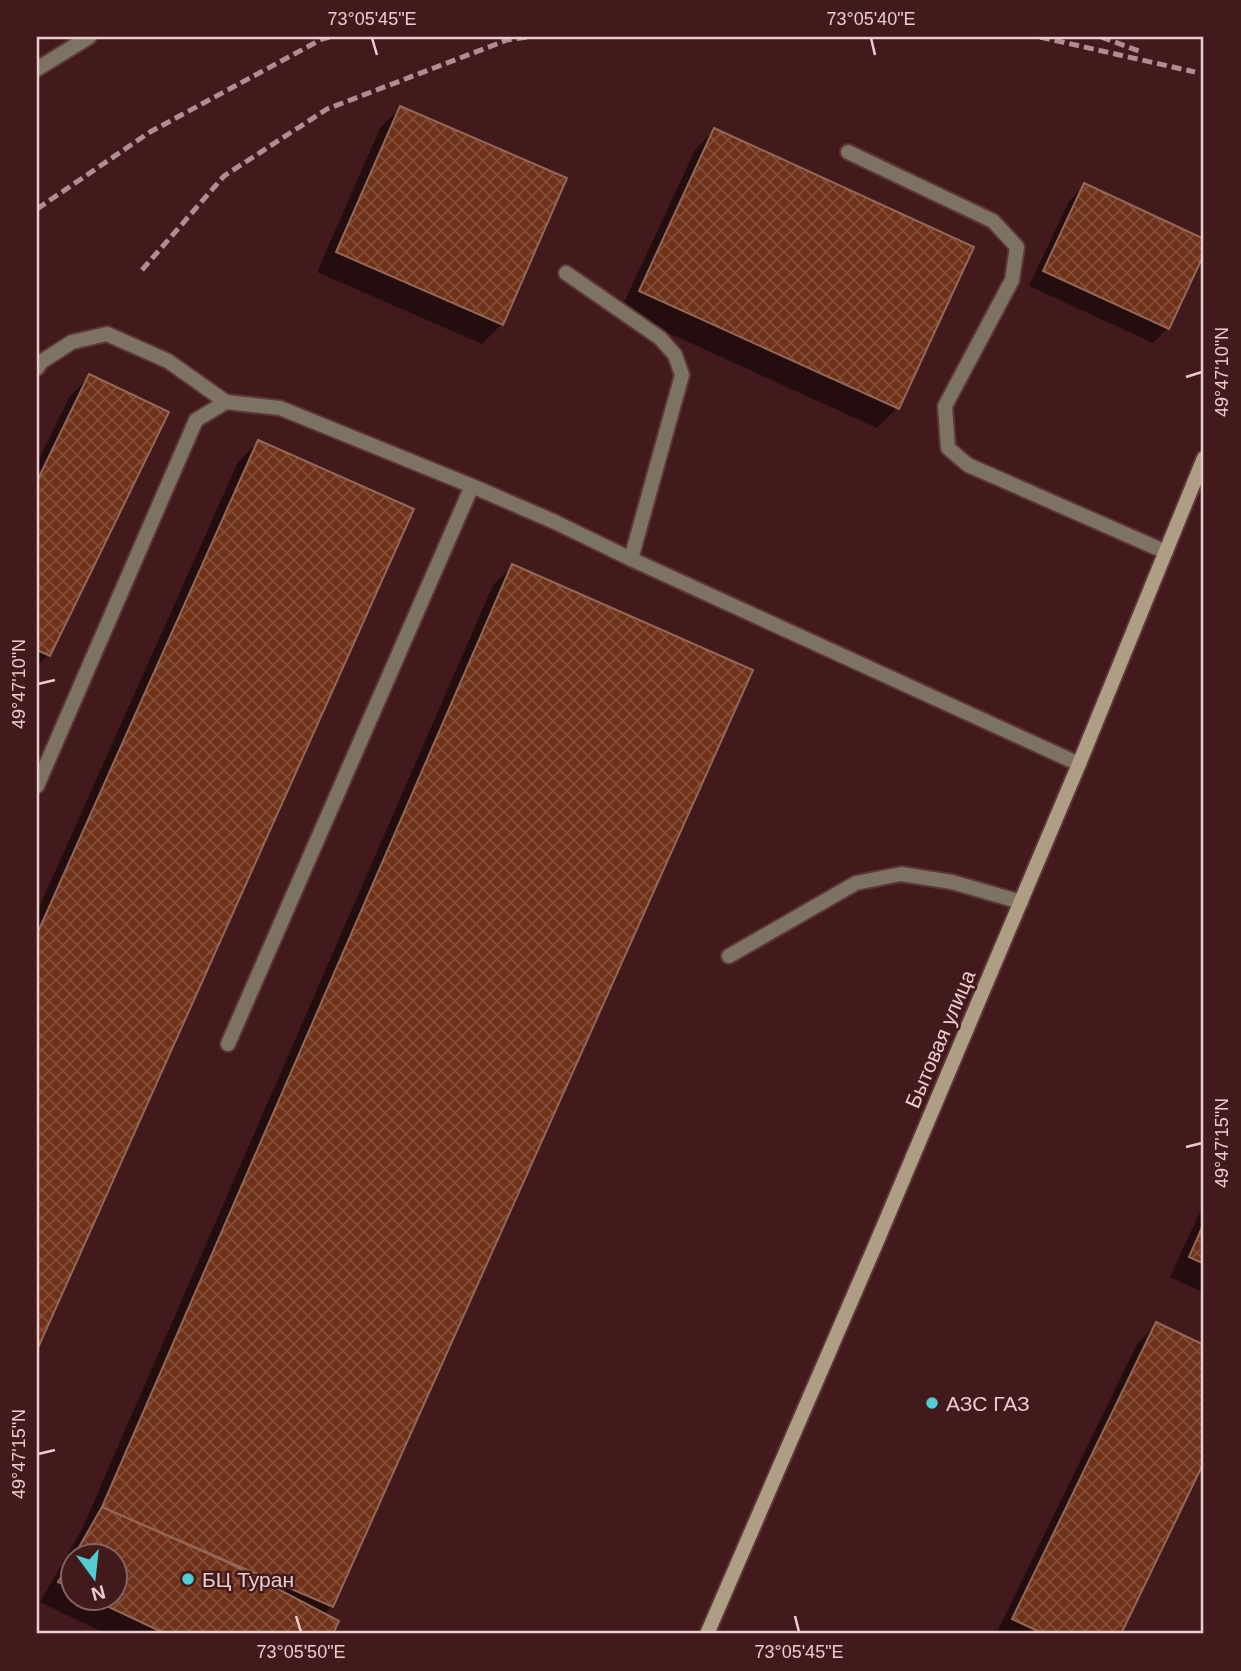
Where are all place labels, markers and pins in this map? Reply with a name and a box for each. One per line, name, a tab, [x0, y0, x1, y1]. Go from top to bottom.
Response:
place label: АЗС ГАЗ	[946, 1392, 1030, 1415]
marker: АЗС ГАЗ	[924, 1395, 940, 1411]
place label: БЦ Туран	[202, 1568, 294, 1591]
marker: БЦ Туран	[180, 1571, 196, 1587]

